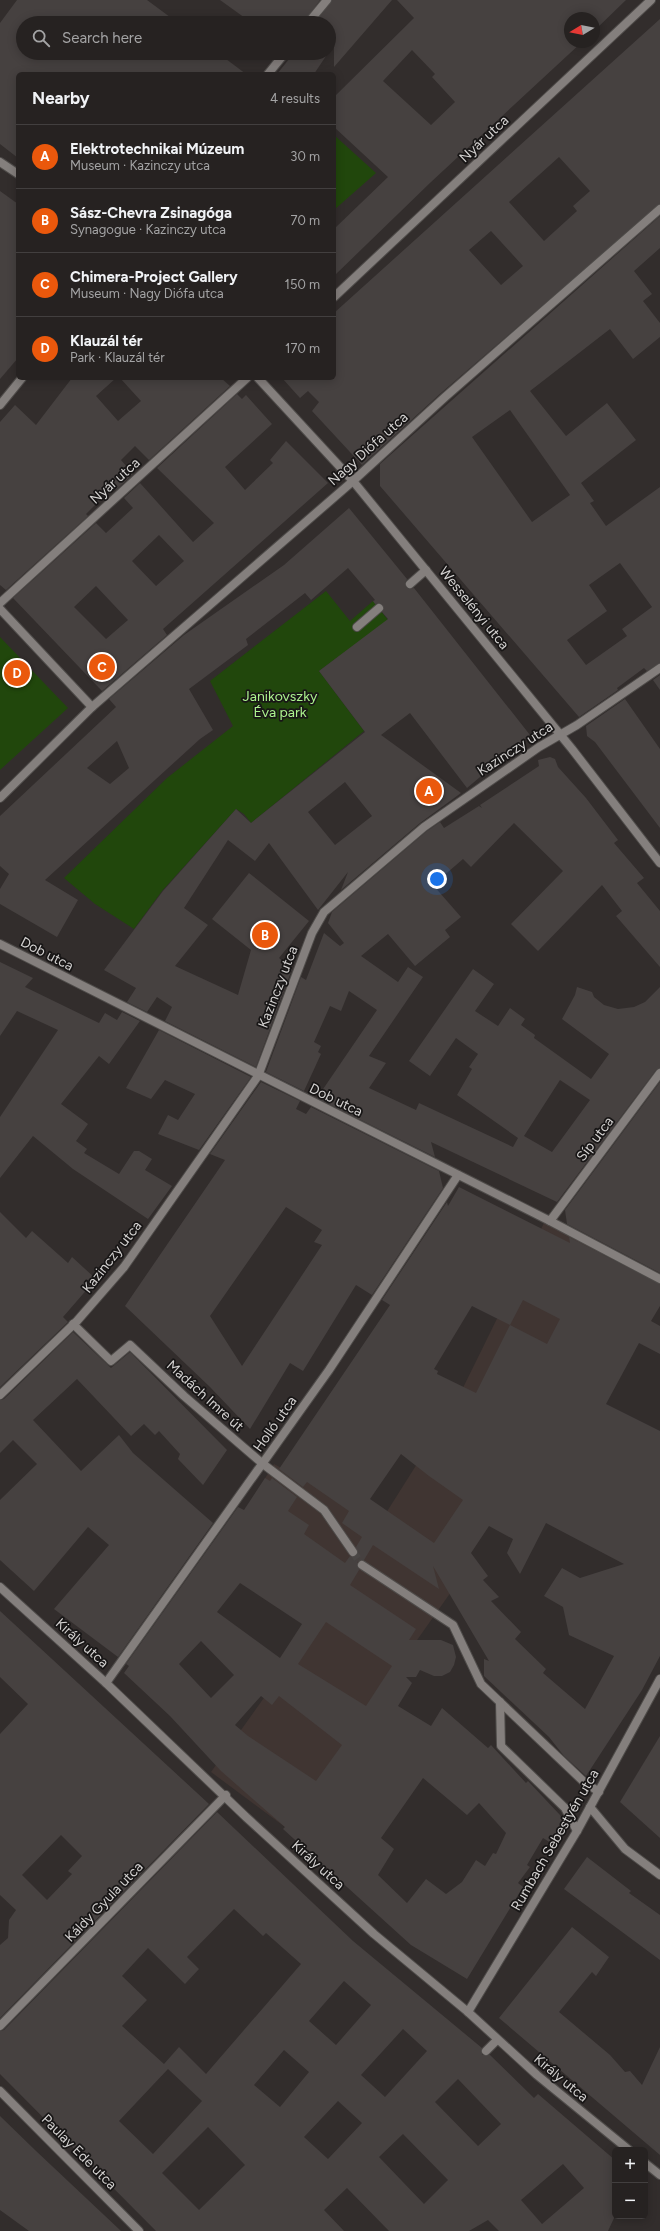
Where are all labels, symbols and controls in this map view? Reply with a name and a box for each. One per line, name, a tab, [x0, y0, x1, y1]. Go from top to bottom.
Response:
north arrow	[564, 12, 600, 48]
search box	[16, 16, 336, 60]
icon: search	[30, 27, 52, 49]
text: Search here	[62, 29, 142, 47]
text: Nearby	[32, 88, 90, 108]
text: 4 results	[270, 91, 320, 106]
street label: Nyár utca	[456, 112, 512, 166]
text: Elektrotechnikai Múzeum	[70, 140, 244, 158]
text: A	[40, 149, 50, 164]
text: 30 m	[290, 149, 320, 164]
text: Museum · Kazinczy utca	[70, 158, 210, 173]
text: Sász-Chevra Zsinagóga	[70, 204, 232, 222]
text: B	[41, 213, 49, 228]
text: 70 m	[290, 213, 320, 228]
text: Synagogue · Kazinczy utca	[70, 222, 226, 237]
text: Chimera-Project Gallery	[70, 268, 238, 286]
text: C	[40, 277, 50, 292]
text: 150 m	[285, 277, 320, 292]
text: Museum · Nagy Diófa utca	[70, 286, 224, 301]
text: Klauzál tér	[70, 332, 142, 350]
text: D	[40, 341, 50, 356]
text: 170 m	[285, 341, 320, 356]
text: Park · Klauzál tér	[70, 350, 165, 365]
street label: Nagy Diófa utca	[325, 409, 411, 489]
street label: Nyár utca	[87, 454, 143, 508]
street label: Wesselényi utca	[435, 563, 513, 653]
pin: C	[89, 652, 115, 682]
pin: D	[4, 658, 30, 688]
park label: Janikovszky Éva park	[243, 688, 318, 721]
street label: Kazinczy utca	[474, 718, 556, 780]
pin: A	[416, 776, 442, 806]
your location	[427, 869, 447, 889]
pin: B	[252, 920, 278, 950]
street label: Dob utca	[18, 933, 76, 975]
street label: Kazinczy utca	[255, 944, 301, 1030]
street label: Dob utca	[307, 1080, 365, 1120]
street label: Síp utca	[573, 1113, 617, 1165]
street label: Kazinczy utca	[79, 1218, 145, 1296]
street label: Madách Imre út	[163, 1357, 247, 1435]
street label: Holló utca	[250, 1393, 300, 1455]
street label: Király utca	[52, 1615, 112, 1671]
street label: Rumbach Sebestyén utca	[508, 1766, 602, 1914]
street label: Király utca	[288, 1837, 348, 1893]
street label: Káldy Gyula utca	[61, 1858, 147, 1946]
street label: Király utca	[531, 2050, 591, 2106]
street label: Paulay Ede utca	[38, 2111, 120, 2193]
map controls	[612, 2147, 648, 2219]
button: +	[612, 2147, 648, 2183]
button: −	[612, 2183, 648, 2219]

